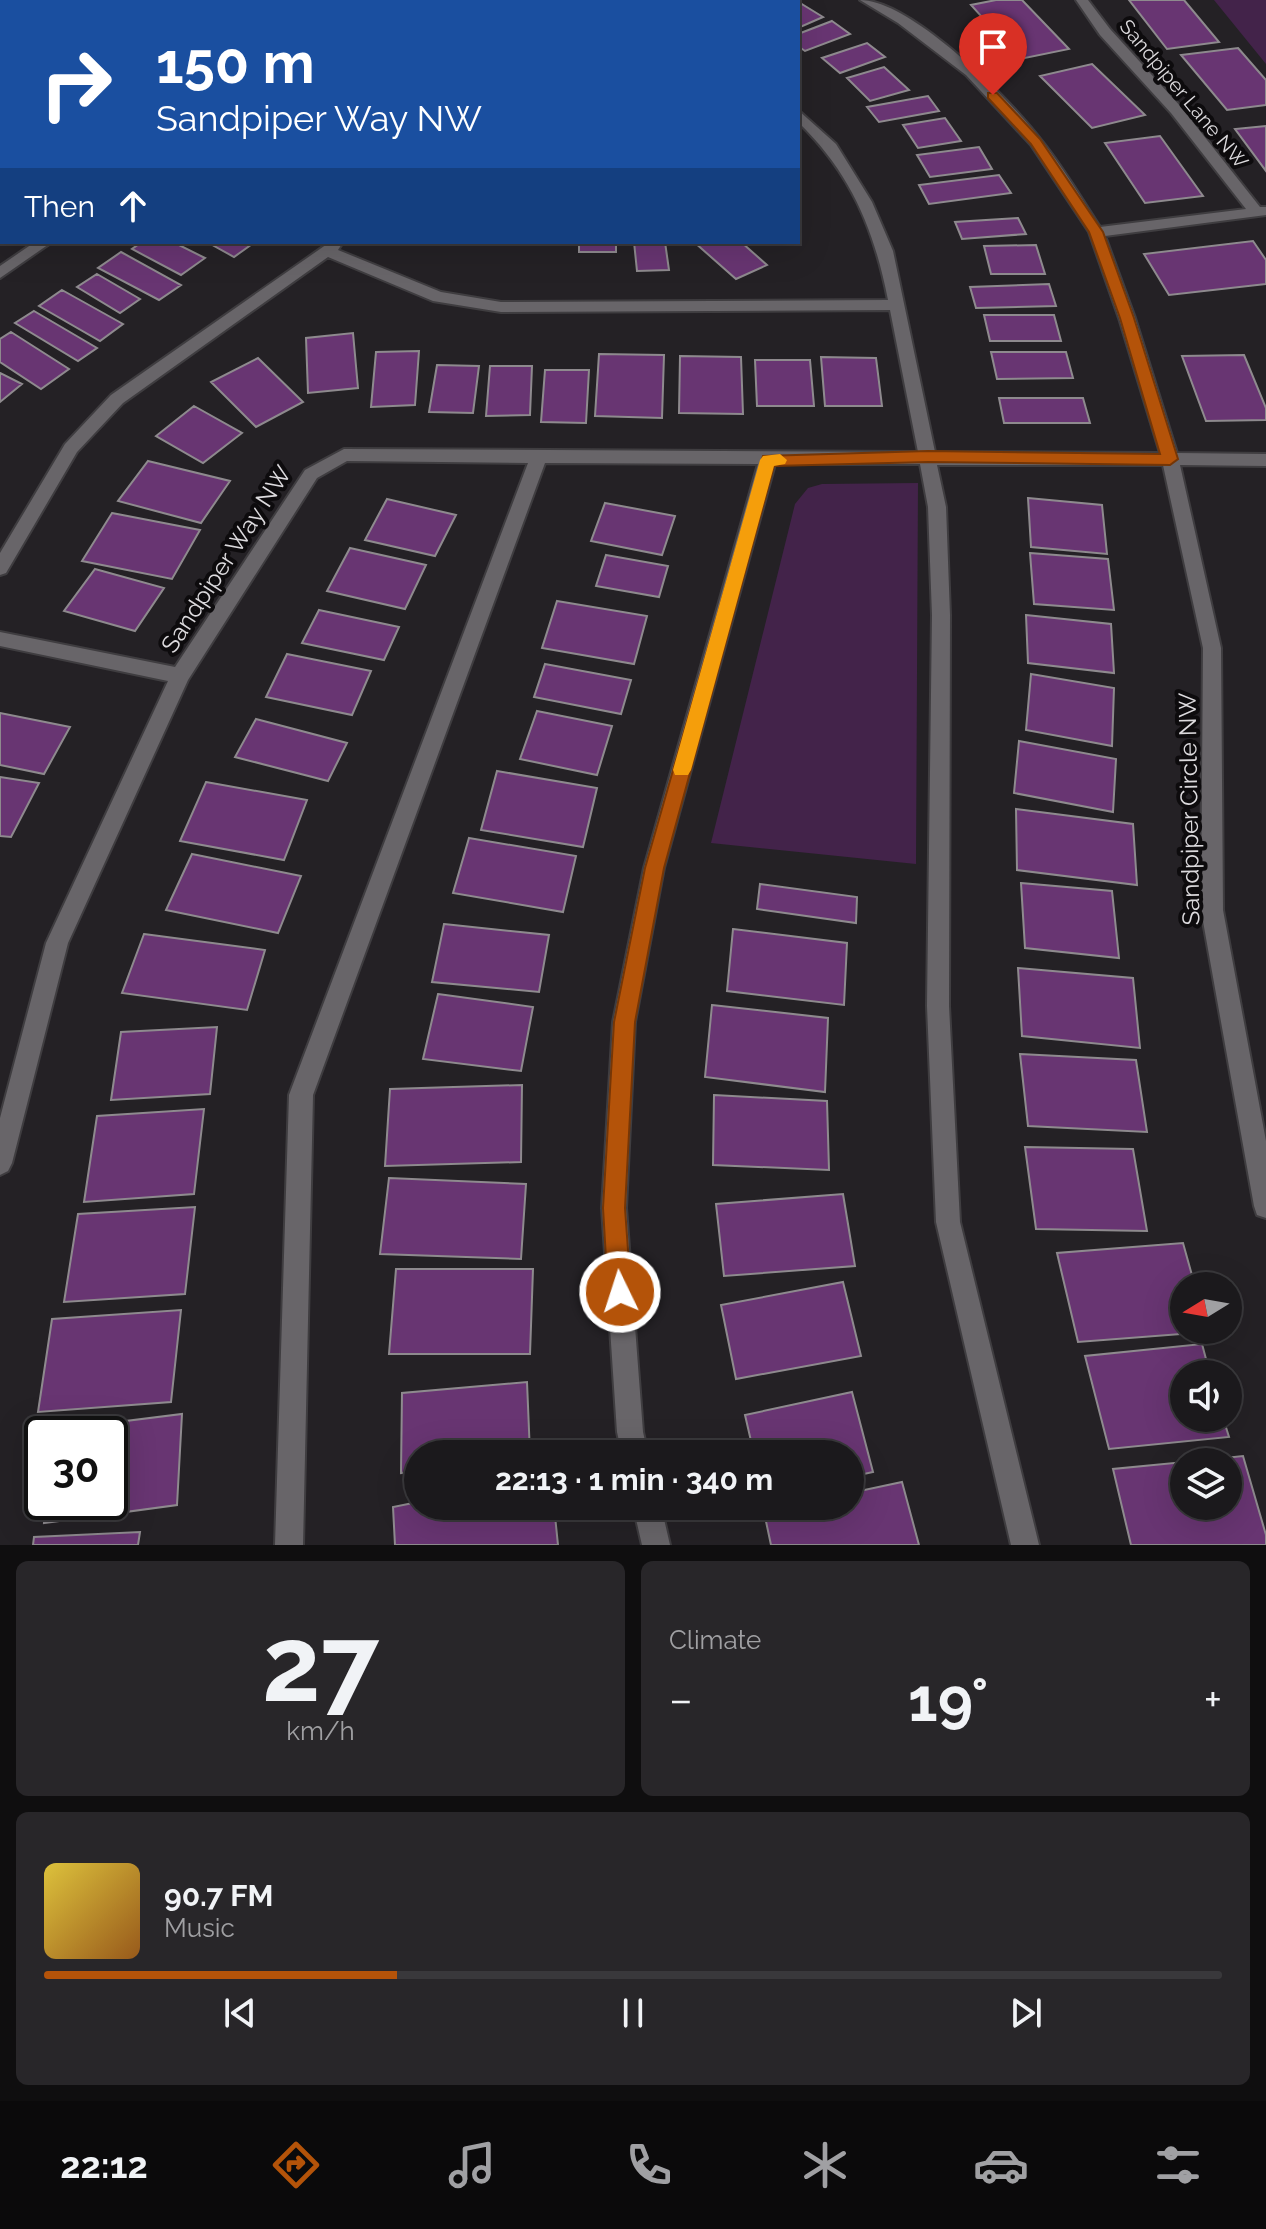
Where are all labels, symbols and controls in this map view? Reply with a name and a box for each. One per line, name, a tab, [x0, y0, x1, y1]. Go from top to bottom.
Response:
pin	[959, 13, 1027, 95]
street label: Sandpiper Lane NW	[1115, 15, 1253, 173]
icon: arrive	[971, 25, 1015, 69]
text: 150 m	[156, 30, 315, 96]
icon: right	[24, 32, 128, 136]
text: Sandpiper Way NW	[156, 97, 482, 139]
icon: ahead	[111, 184, 155, 228]
text: Then	[24, 189, 95, 224]
street label: Sandpiper Way NW	[155, 460, 297, 658]
street label: Sandpiper Circle NW	[1172, 692, 1206, 926]
position arrow	[578, 1250, 662, 1334]
north arrow	[1170, 1272, 1242, 1344]
map controls	[1170, 1272, 1242, 1520]
button: sound	[1170, 1360, 1242, 1432]
speed limit sign: 30	[24, 1416, 128, 1520]
button: layers	[1170, 1448, 1242, 1520]
text: 22:13 · 1 min · 340 m	[495, 1462, 773, 1497]
text: 27	[262, 1603, 379, 1725]
text: Climate	[669, 1625, 761, 1655]
text: 19°	[908, 1665, 988, 1735]
text: −	[669, 1674, 693, 1725]
text: +	[1204, 1674, 1222, 1725]
text: km/h	[286, 1716, 355, 1746]
text: 90.7 FM	[164, 1878, 273, 1913]
text: Music	[164, 1913, 235, 1943]
icon: previous	[218, 1991, 262, 2035]
icon: pause	[611, 1991, 655, 2035]
icon: next	[1004, 1991, 1048, 2035]
icon: directions	[268, 2137, 324, 2193]
icon: music	[444, 2137, 500, 2193]
icon: phone	[621, 2137, 677, 2193]
icon: climate	[797, 2137, 853, 2193]
icon: car	[973, 2137, 1029, 2193]
icon: filters	[1150, 2137, 1206, 2193]
text: 22:12	[60, 2144, 148, 2186]

